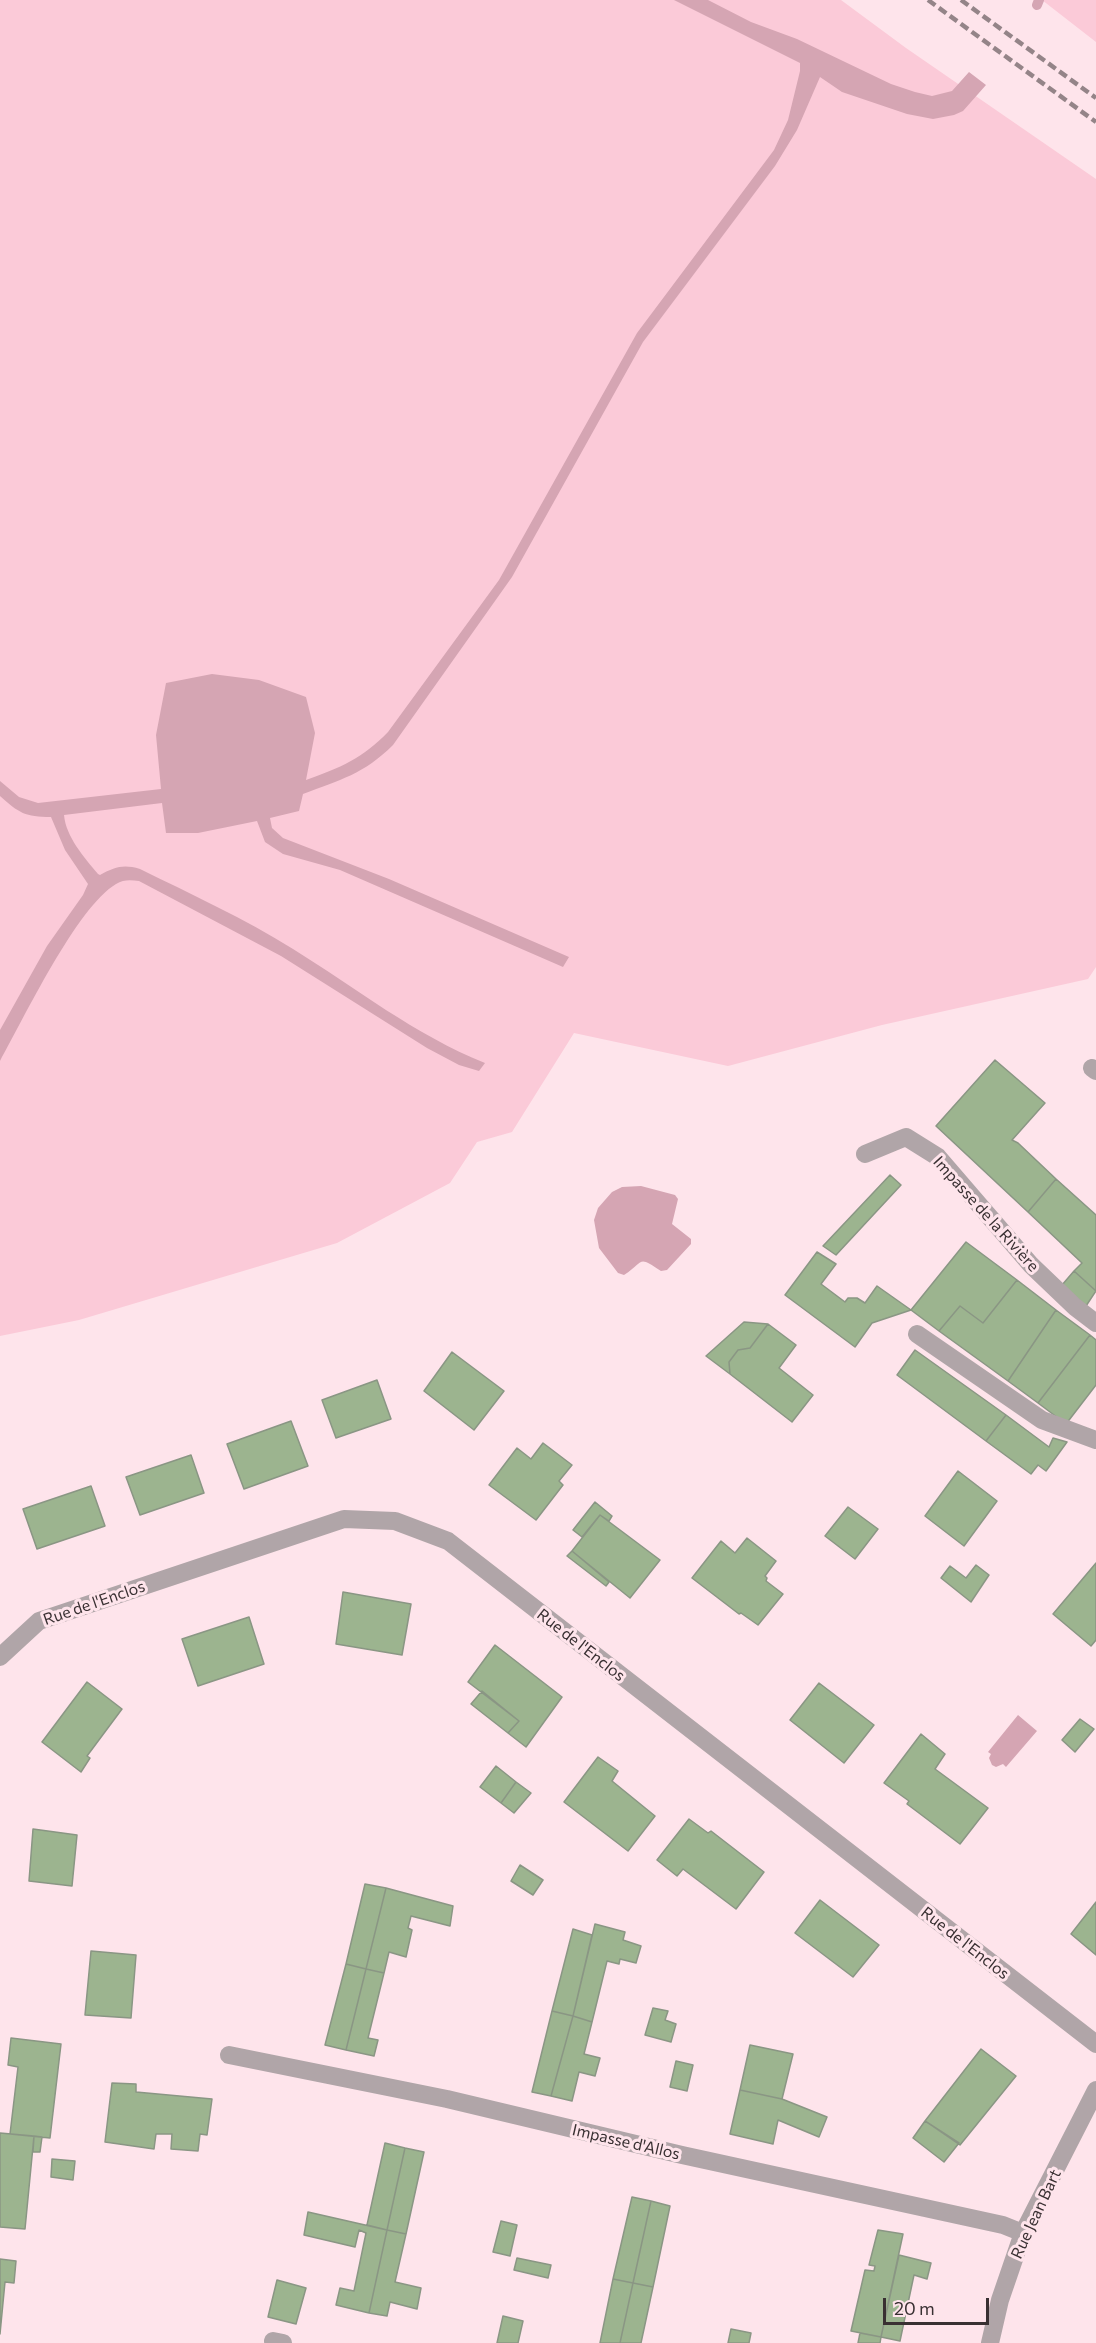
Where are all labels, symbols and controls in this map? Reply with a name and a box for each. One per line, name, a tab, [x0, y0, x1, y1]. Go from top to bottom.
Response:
street label: Impasse de la Rivière	[929, 1152, 1043, 1276]
street label: Rue de l'Enclos	[41, 1577, 147, 1629]
street label: Rue de l'Enclos	[533, 1605, 629, 1685]
street label: Rue de l'Enclos	[917, 1903, 1013, 1983]
street label: Impasse d'Allos	[570, 2120, 682, 2164]
street label: Rue Jean Bart	[1007, 2166, 1065, 2262]
scale bar	[886, 2286, 992, 2324]
text: 20 m	[894, 2297, 935, 2319]

